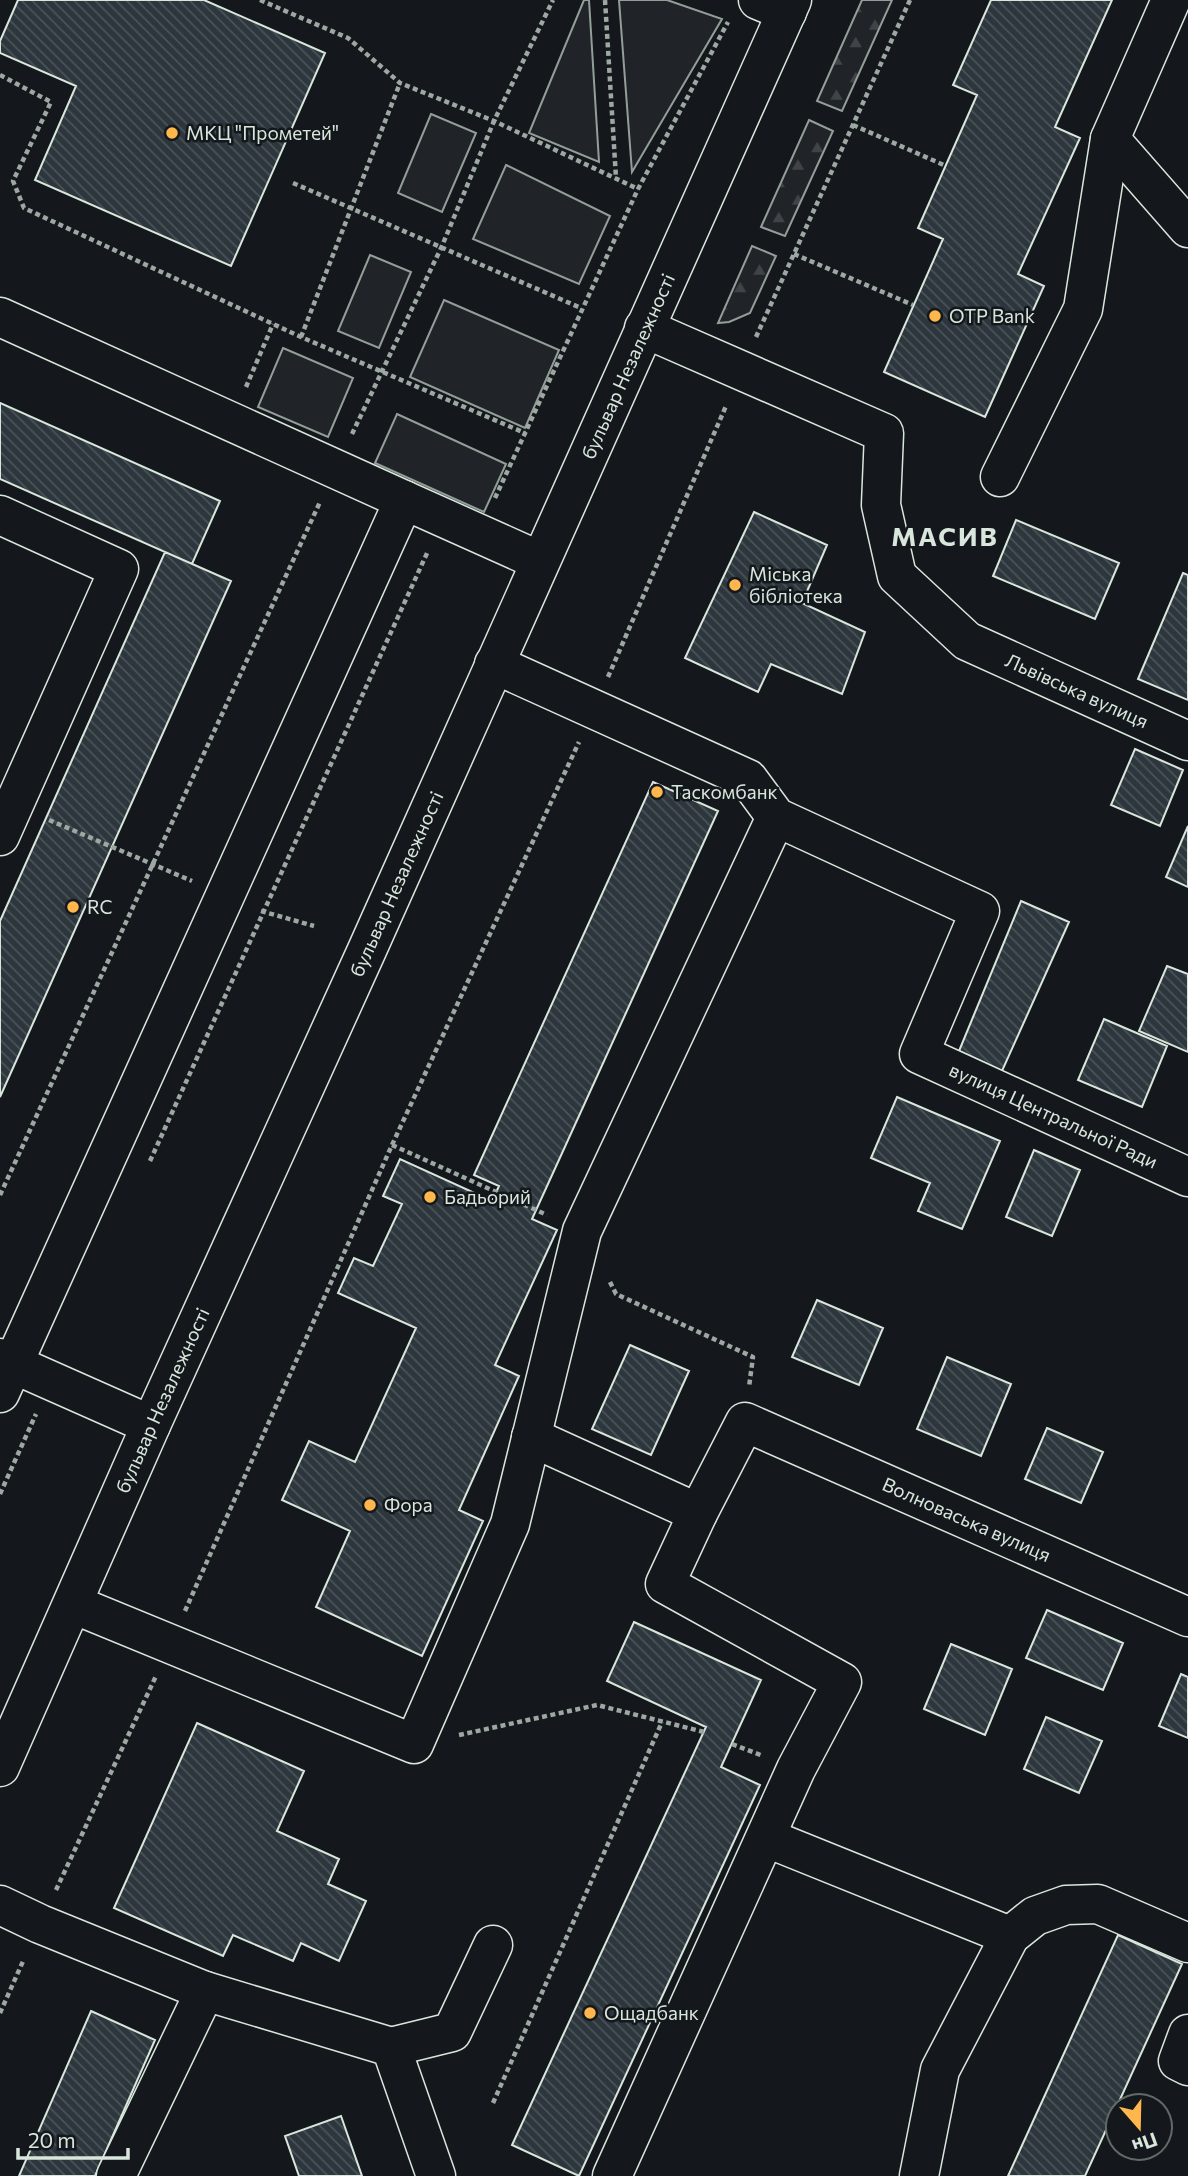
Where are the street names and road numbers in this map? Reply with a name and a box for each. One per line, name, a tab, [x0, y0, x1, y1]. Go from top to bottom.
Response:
street label: бульвар Незалежності	[576, 270, 679, 462]
street label: Львівська вулиця	[1002, 648, 1152, 733]
street label: бульвар Незалежності	[344, 787, 448, 980]
street label: вулиця Центральної Ради	[946, 1058, 1161, 1173]
street label: бульвар Незалежності	[110, 1304, 214, 1496]
street label: Волноваська вулиця	[879, 1472, 1055, 1566]

